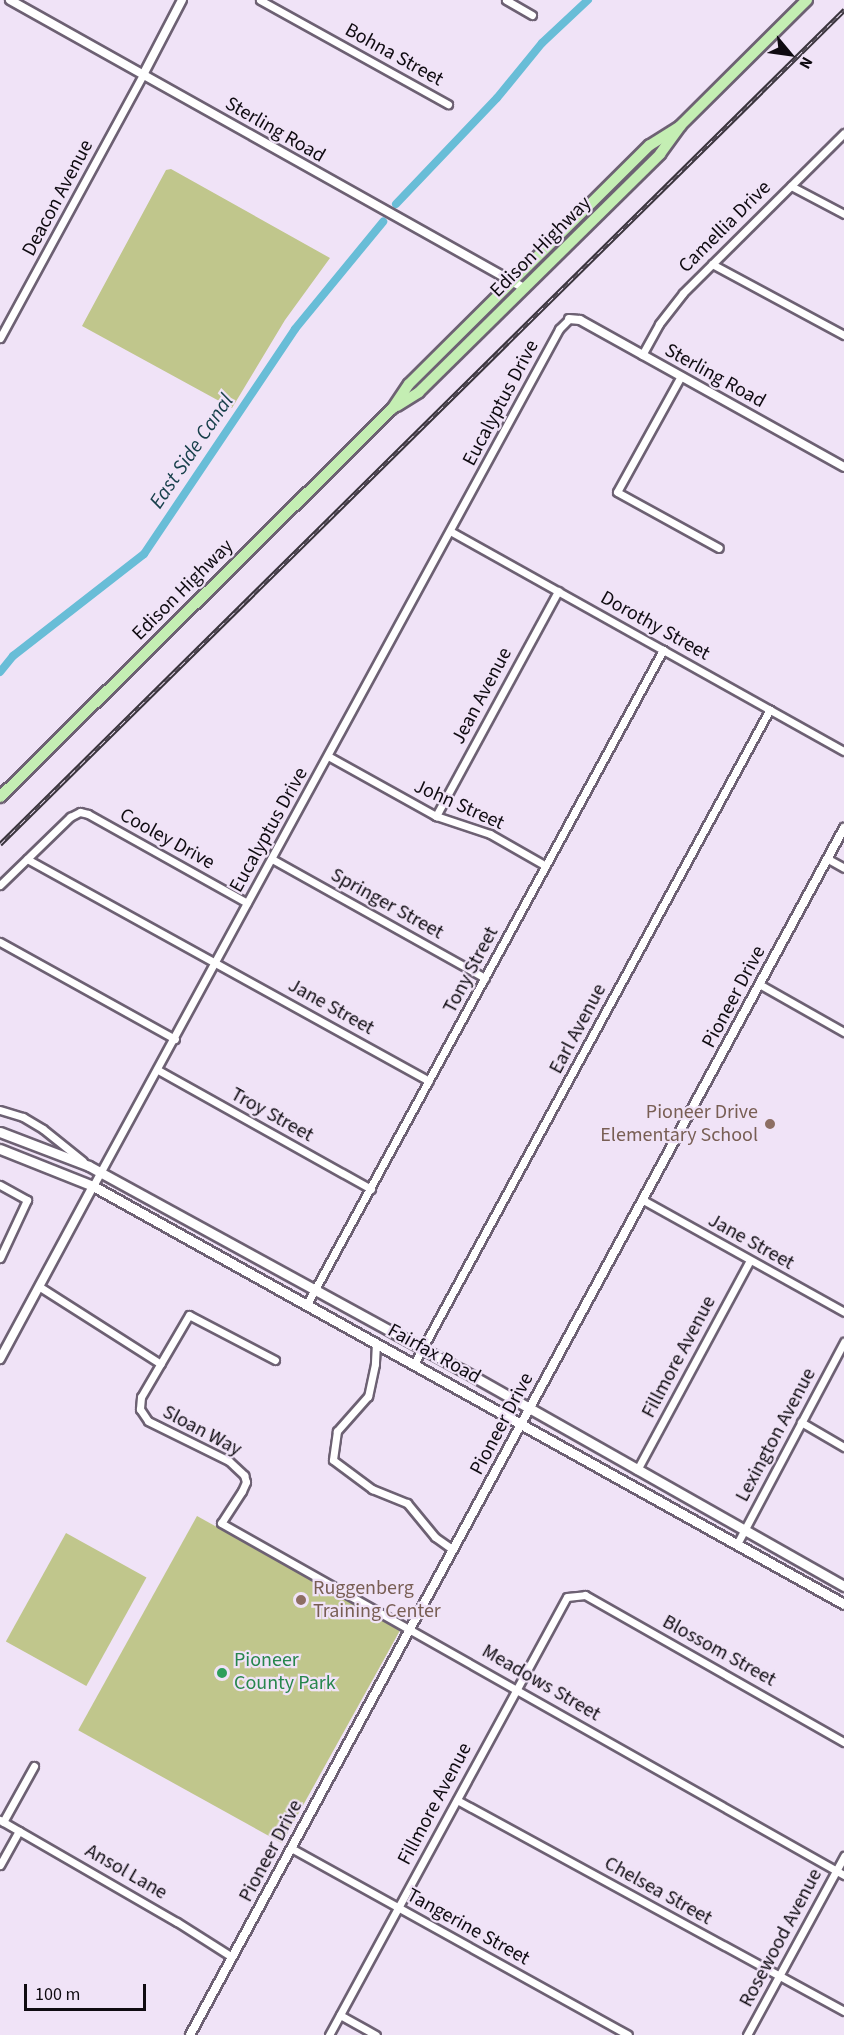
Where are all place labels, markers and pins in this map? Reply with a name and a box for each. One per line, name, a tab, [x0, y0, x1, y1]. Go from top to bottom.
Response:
place label: Pioneer Drive Elementary School	[600, 1100, 758, 1147]
marker: Pioneer Drive Elementary School	[763, 1117, 777, 1131]
place label: Ruggenberg Training Center	[313, 1576, 441, 1623]
marker: Ruggenberg Training Center	[294, 1593, 308, 1607]
place label: Pioneer County Park	[234, 1649, 336, 1696]
marker: Pioneer County Park	[215, 1666, 229, 1680]

